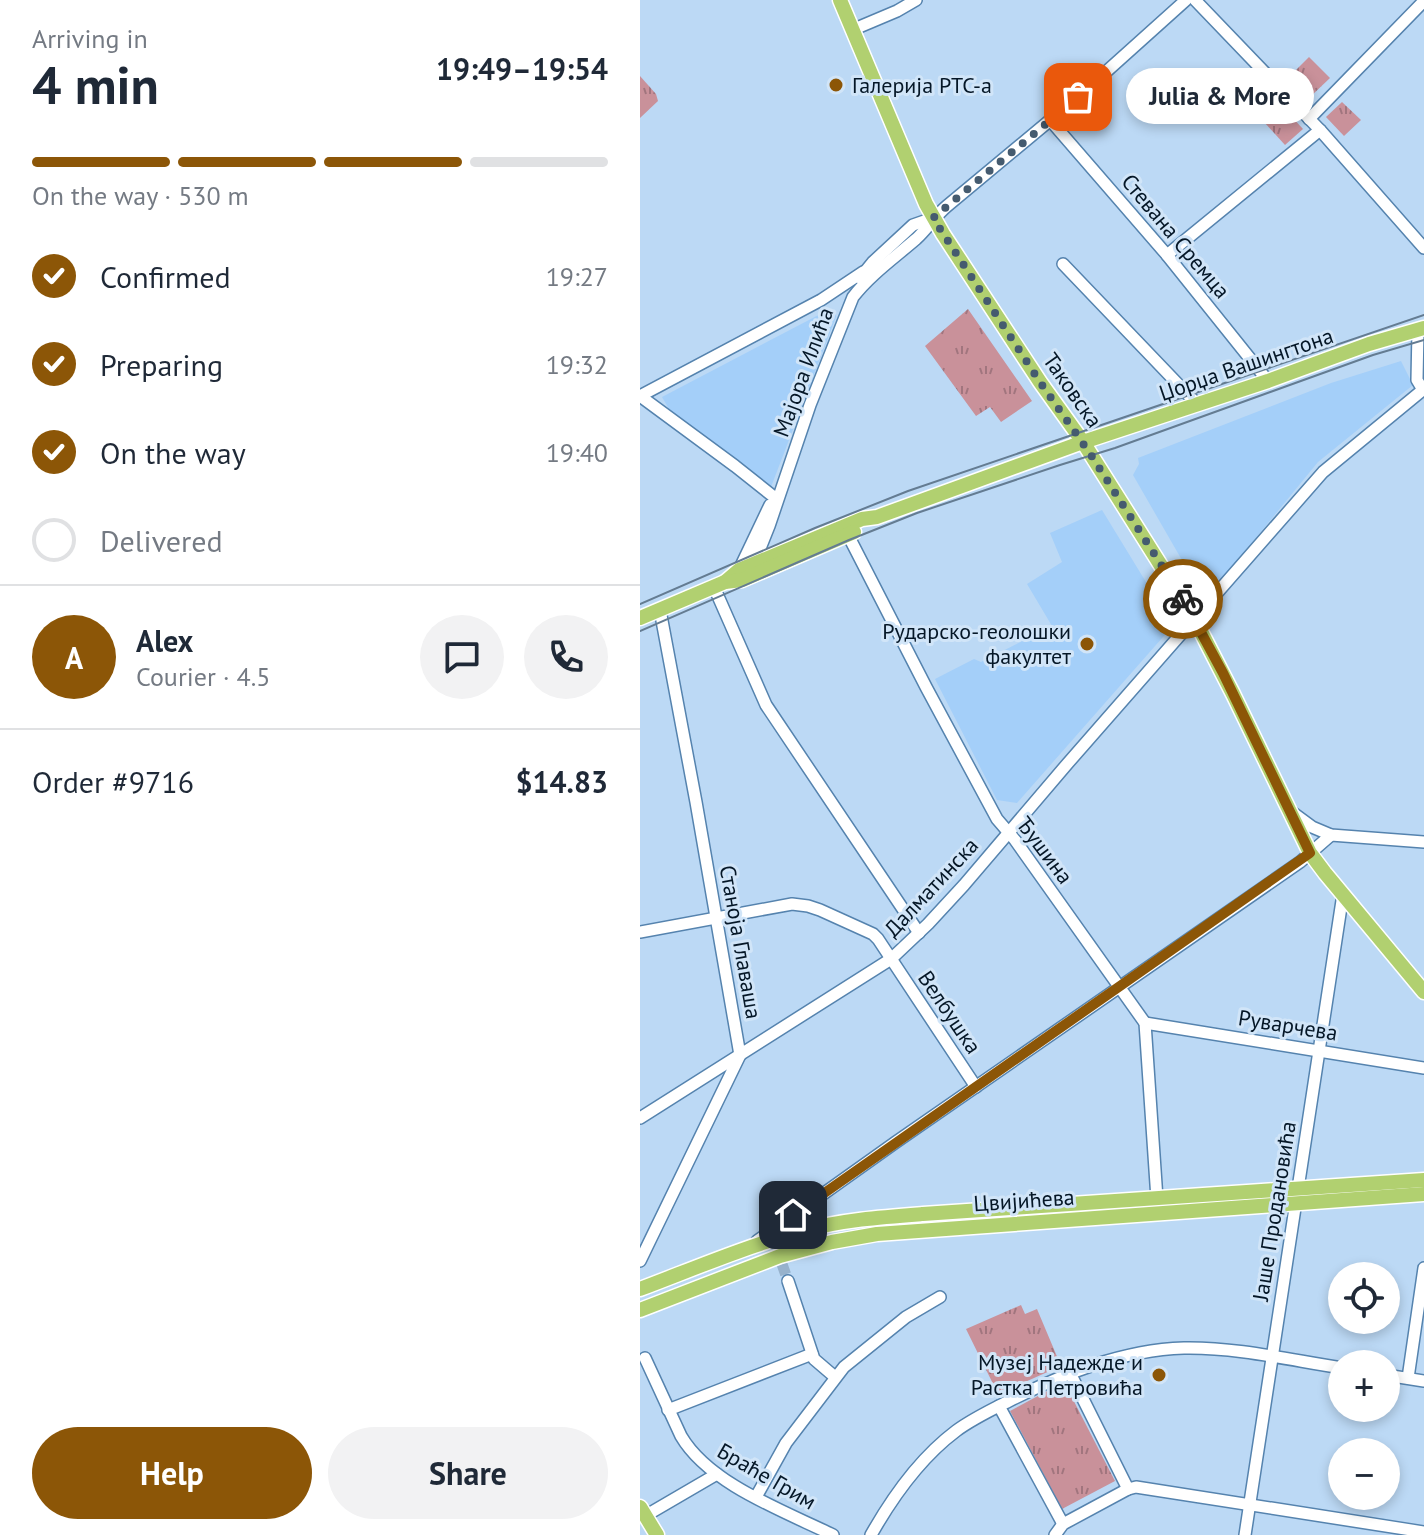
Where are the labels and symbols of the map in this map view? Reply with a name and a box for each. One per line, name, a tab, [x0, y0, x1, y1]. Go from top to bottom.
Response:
pin	[1044, 63, 1112, 131]
callout: Julia & More	[1126, 69, 1314, 125]
place label: Галерија РТС-а	[852, 71, 992, 99]
marker: Галерија РТС-а	[827, 76, 845, 94]
street label: Стевана Сремца	[1116, 168, 1236, 304]
street label: Мајора Илића	[767, 303, 839, 441]
street label: Џорџа Вашингтона	[1155, 321, 1337, 407]
street label: Таковска	[1037, 347, 1109, 433]
courier	[1143, 559, 1223, 639]
place label: Рударско-геолошки факултет	[882, 617, 1071, 670]
marker: Рударско-геолошки факултет	[1078, 635, 1096, 653]
street label: Ђушина	[1011, 811, 1079, 889]
street label: Далматинска	[878, 831, 984, 943]
street label: Станоја Главаша	[714, 863, 768, 1021]
street label: Велбушка	[912, 965, 988, 1059]
street label: Руварчева	[1236, 1003, 1340, 1047]
street label: Јаше Продановића	[1246, 1119, 1302, 1304]
pin	[759, 1181, 827, 1249]
street label: Цвијићева	[973, 1183, 1075, 1217]
place label: Музеј Надежде и Растка Петровића	[971, 1348, 1143, 1401]
marker: Музеј Надежде и Растка Петровића	[1150, 1366, 1168, 1384]
street label: Браће Грим	[713, 1437, 821, 1515]

